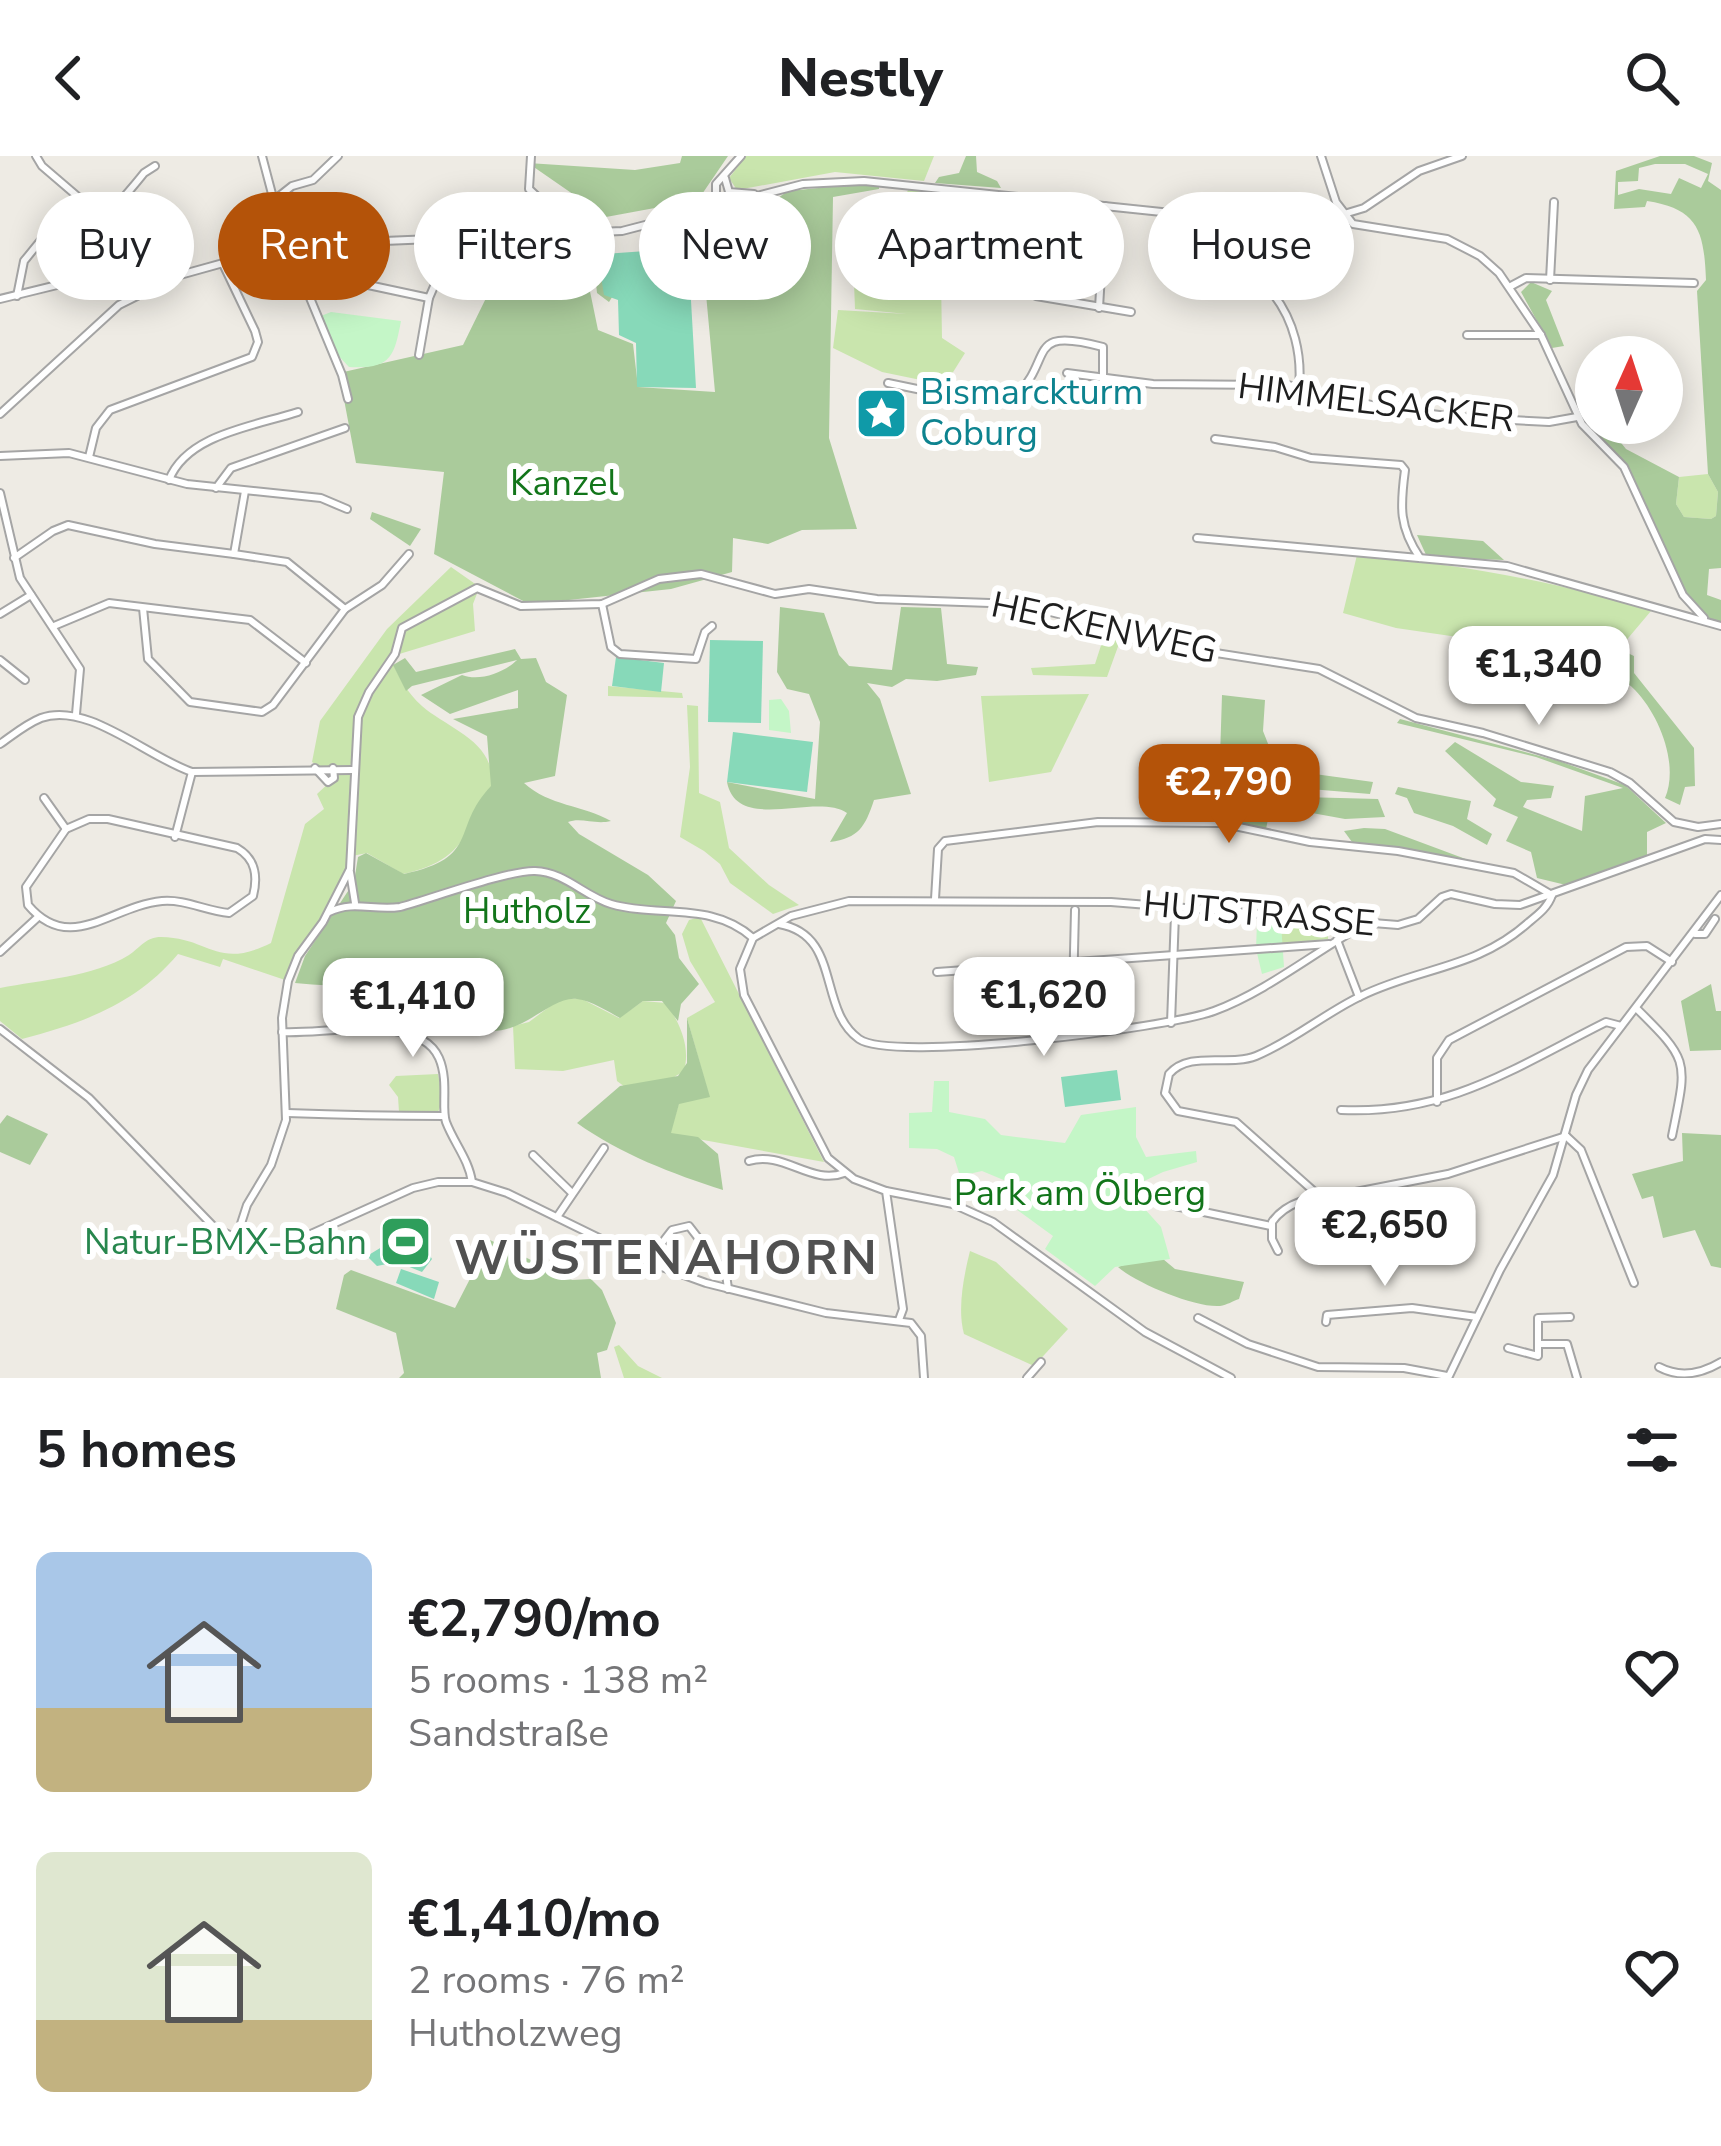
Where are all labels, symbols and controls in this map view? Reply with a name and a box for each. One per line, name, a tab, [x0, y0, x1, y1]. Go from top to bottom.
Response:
text: Nestly	[778, 41, 943, 115]
icon: back	[36, 45, 102, 111]
icon: search	[1619, 45, 1685, 111]
chip: Buy	[36, 192, 194, 300]
chip: Rent	[218, 192, 390, 300]
chip: Filters	[414, 192, 615, 300]
chip: New	[639, 192, 811, 300]
chip: Apartment	[835, 192, 1124, 300]
chip: House	[1148, 192, 1354, 300]
north arrow	[1575, 336, 1683, 444]
map controls	[1575, 336, 1683, 444]
street label: HIMMELSACKER	[1235, 362, 1517, 444]
place label: Bismarckturm Coburg	[920, 368, 1143, 458]
place icon: Bismarckturm Coburg	[853, 385, 909, 441]
park label: Kanzel	[510, 459, 618, 508]
street label: HECKENWEG	[987, 580, 1221, 676]
pin: €1,340	[1441, 626, 1637, 728]
text: €1,340	[1476, 638, 1602, 691]
pin: €2,790	[1131, 744, 1327, 846]
text: €2,790	[1166, 756, 1292, 809]
street label: HUTSTRASSE	[1141, 879, 1377, 949]
park label: Hutholz	[463, 887, 591, 936]
pin: €1,620	[946, 957, 1142, 1059]
pin: €1,410	[315, 958, 511, 1060]
text: €1,620	[981, 969, 1107, 1022]
text: €1,410	[350, 970, 476, 1023]
park label: Park am Ölberg	[954, 1169, 1206, 1218]
pin: €2,650	[1287, 1187, 1483, 1289]
text: €2,650	[1322, 1199, 1448, 1252]
sports icon: Natur-BMX-Bahn	[378, 1214, 434, 1270]
place label: Natur-BMX-Bahn	[84, 1218, 367, 1267]
district label: WÜSTENAHORN	[454, 1225, 880, 1291]
text: 5 homes	[36, 1415, 237, 1485]
icon: filters	[1619, 1417, 1685, 1483]
text: €2,790/mo	[408, 1584, 661, 1654]
icon: home	[132, 1600, 276, 1744]
icon: heart	[1619, 1639, 1685, 1705]
text: 5 rooms · 138 m²	[408, 1654, 708, 1707]
text: Sandstraße	[408, 1707, 609, 1760]
text: €1,410/mo	[408, 1884, 661, 1954]
icon: home	[132, 1900, 276, 2044]
icon: heart	[1619, 1939, 1685, 2005]
text: 2 rooms · 76 m²	[408, 1954, 685, 2007]
text: Hutholzweg	[408, 2007, 623, 2060]

